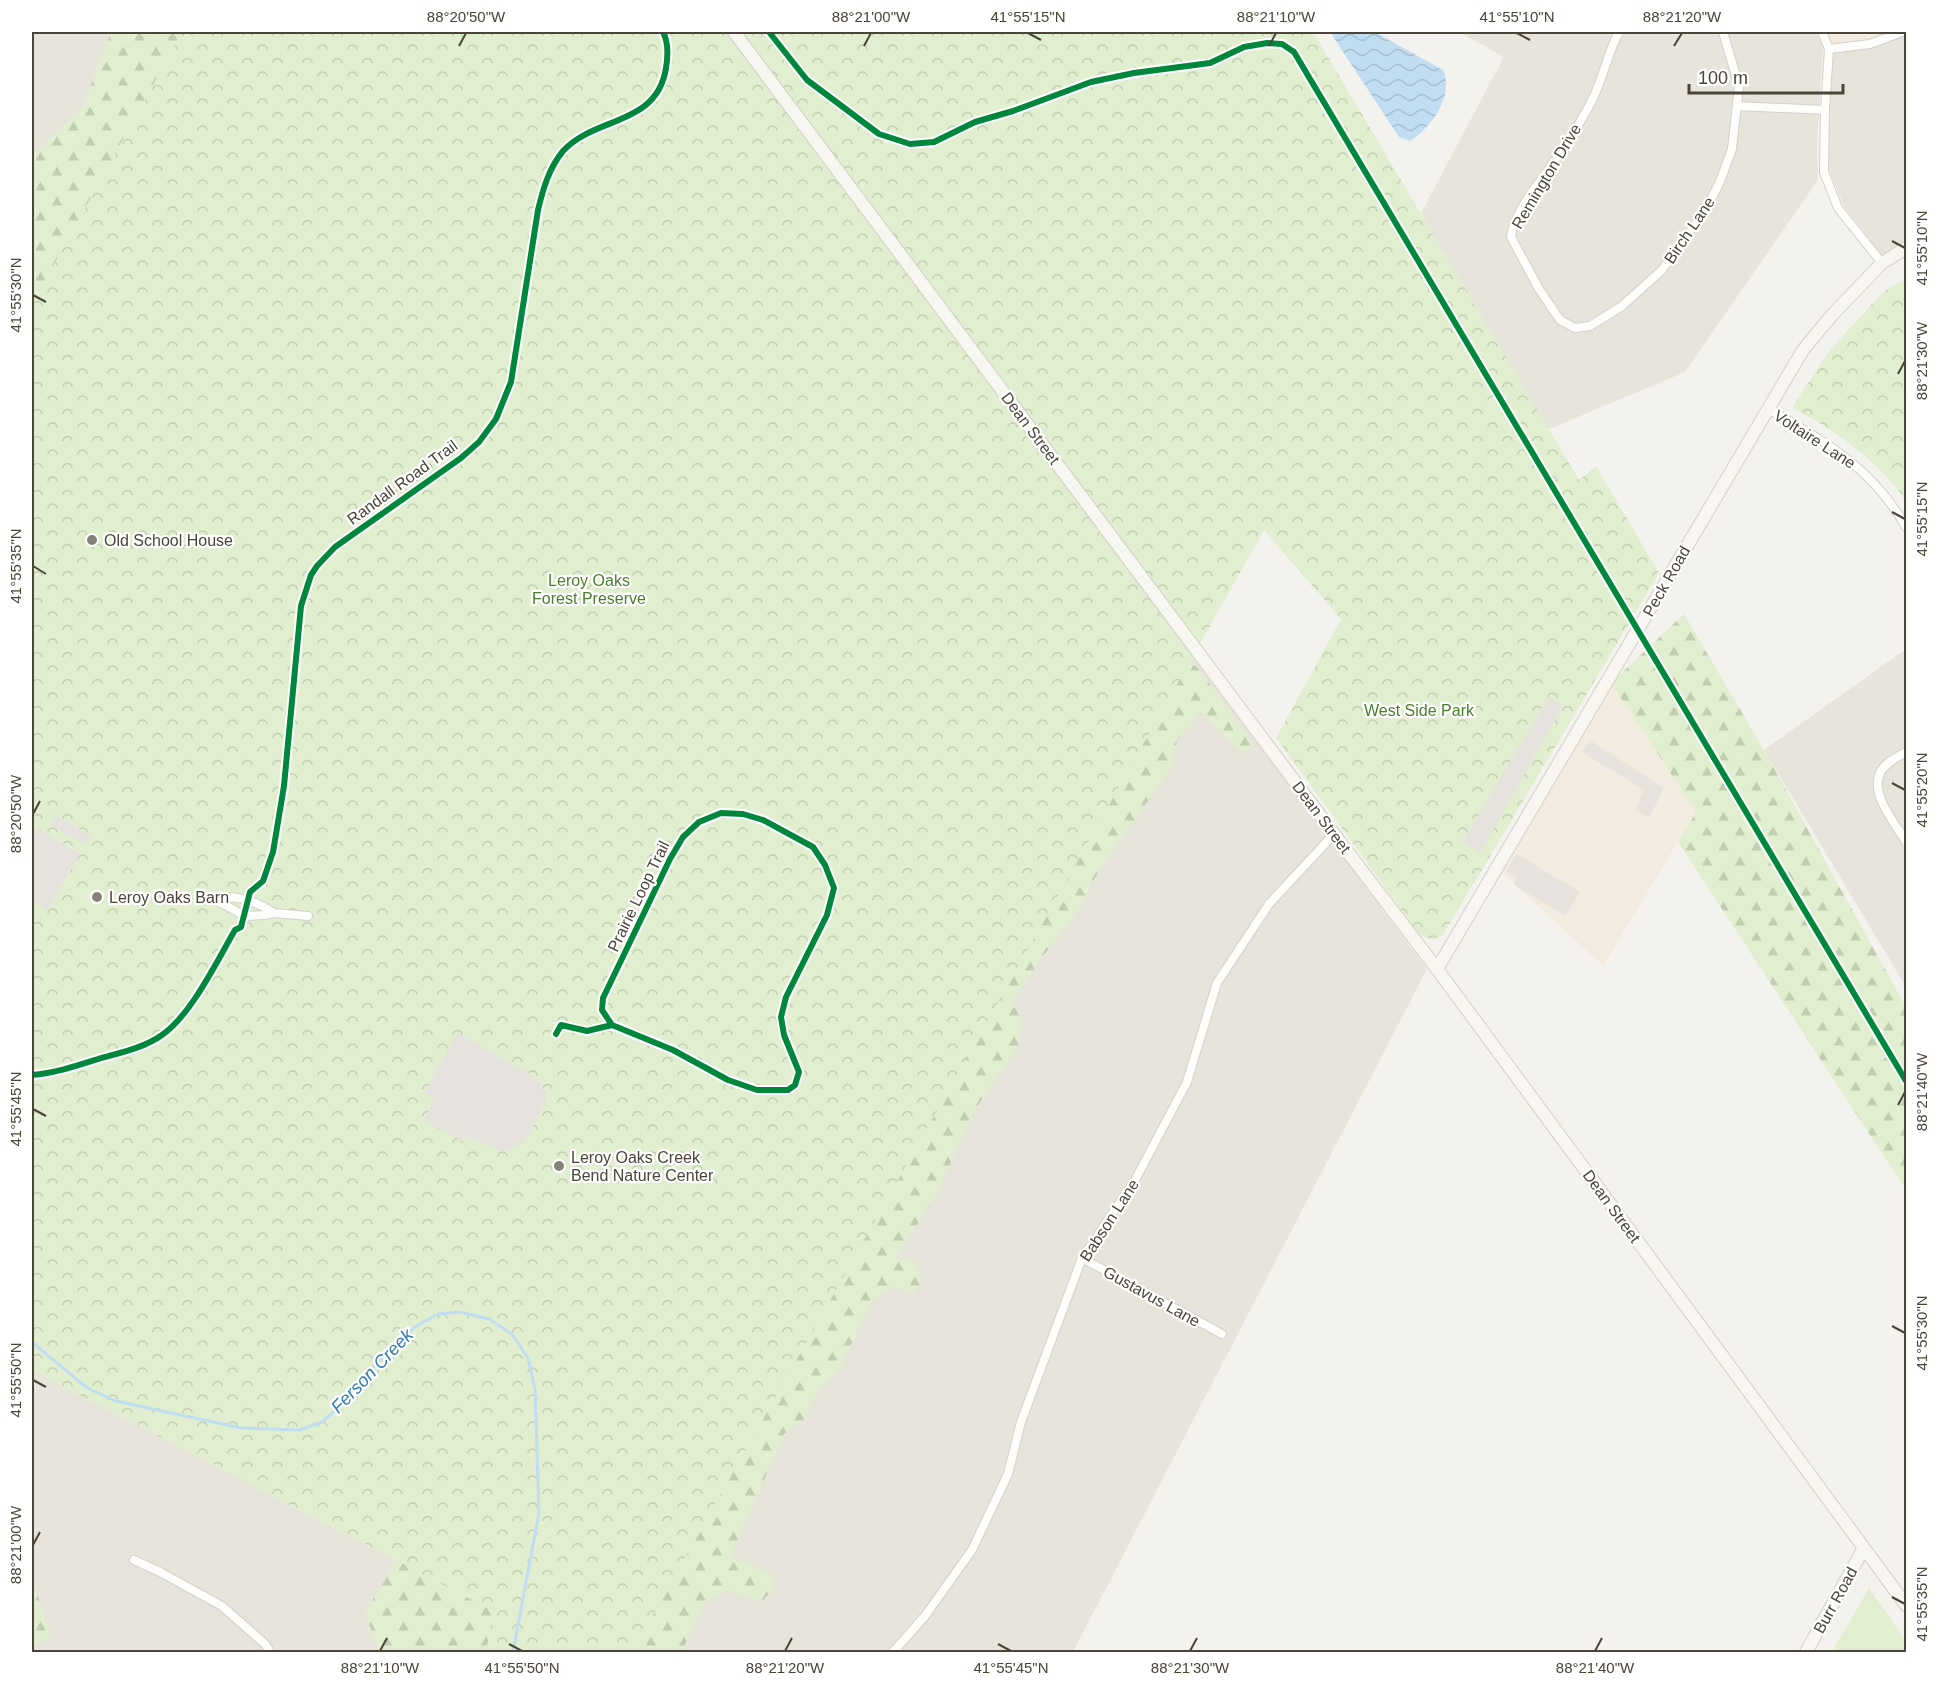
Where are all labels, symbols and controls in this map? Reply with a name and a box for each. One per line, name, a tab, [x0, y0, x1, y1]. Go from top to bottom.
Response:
text: 88°20'50"W	[427, 8, 506, 25]
text: 88°21'00"W	[832, 8, 911, 25]
text: 41°55'15"N	[990, 8, 1066, 25]
text: 88°21'10"W	[1237, 8, 1316, 25]
text: 41°55'10"N	[1479, 8, 1555, 25]
text: 88°21'20"W	[1643, 8, 1722, 25]
scale bar	[1689, 57, 1844, 95]
text: 100 m	[1698, 68, 1748, 88]
street label: Remington Drive	[1508, 121, 1584, 232]
street label: Birch Lane	[1661, 194, 1718, 267]
text: 41°55'10"N	[1913, 210, 1930, 286]
text: 41°55'30"N	[7, 257, 24, 333]
text: 88°21'30"W	[1913, 321, 1930, 400]
street label: Dean Street	[998, 389, 1063, 468]
street label: Voltaire Lane	[1771, 407, 1859, 472]
street label: Randall Road Trail	[344, 437, 461, 528]
text: 41°55'15"N	[1913, 481, 1930, 557]
text: 41°55'35"N	[7, 528, 24, 604]
place label: Old School House	[104, 532, 233, 549]
marker: Old School House	[85, 533, 99, 547]
street label: Peck Road	[1640, 543, 1693, 619]
park label: Leroy Oaks Forest Preserve	[532, 572, 646, 607]
park label: West Side Park	[1364, 702, 1475, 719]
text: 41°55'20"N	[1913, 752, 1930, 828]
text: 88°20'50"W	[7, 774, 24, 853]
street label: Dean Street	[1289, 778, 1354, 857]
street label: Prairie Loop Trail	[604, 838, 673, 954]
place label: Leroy Oaks Barn	[109, 889, 229, 906]
marker: Leroy Oaks Barn	[90, 890, 104, 904]
text: 88°21'40"W	[1913, 1052, 1930, 1131]
text: 41°55'45"N	[7, 1071, 24, 1147]
place label: Leroy Oaks Creek Bend Nature Center	[571, 1149, 714, 1184]
marker: Leroy Oaks Creek Bend Nature Center	[552, 1159, 566, 1173]
street label: Dean Street	[1580, 1167, 1644, 1246]
street label: Babson Lane	[1077, 1176, 1142, 1264]
street label: Gustavus Lane	[1101, 1263, 1203, 1330]
text: 41°55'30"N	[1913, 1295, 1930, 1371]
water label: Ferson Creek	[327, 1324, 418, 1417]
text: 41°55'50"N	[7, 1342, 24, 1418]
text: 88°21'00"W	[7, 1505, 24, 1584]
street label: Burr Road	[1810, 1564, 1861, 1636]
text: 41°55'35"N	[1913, 1566, 1930, 1642]
text: 88°21'10"W	[341, 1659, 420, 1676]
text: 41°55'50"N	[484, 1659, 560, 1676]
text: 88°21'20"W	[746, 1659, 825, 1676]
text: 41°55'45"N	[973, 1659, 1049, 1676]
text: 88°21'30"W	[1151, 1659, 1230, 1676]
text: 88°21'40"W	[1556, 1659, 1635, 1676]

